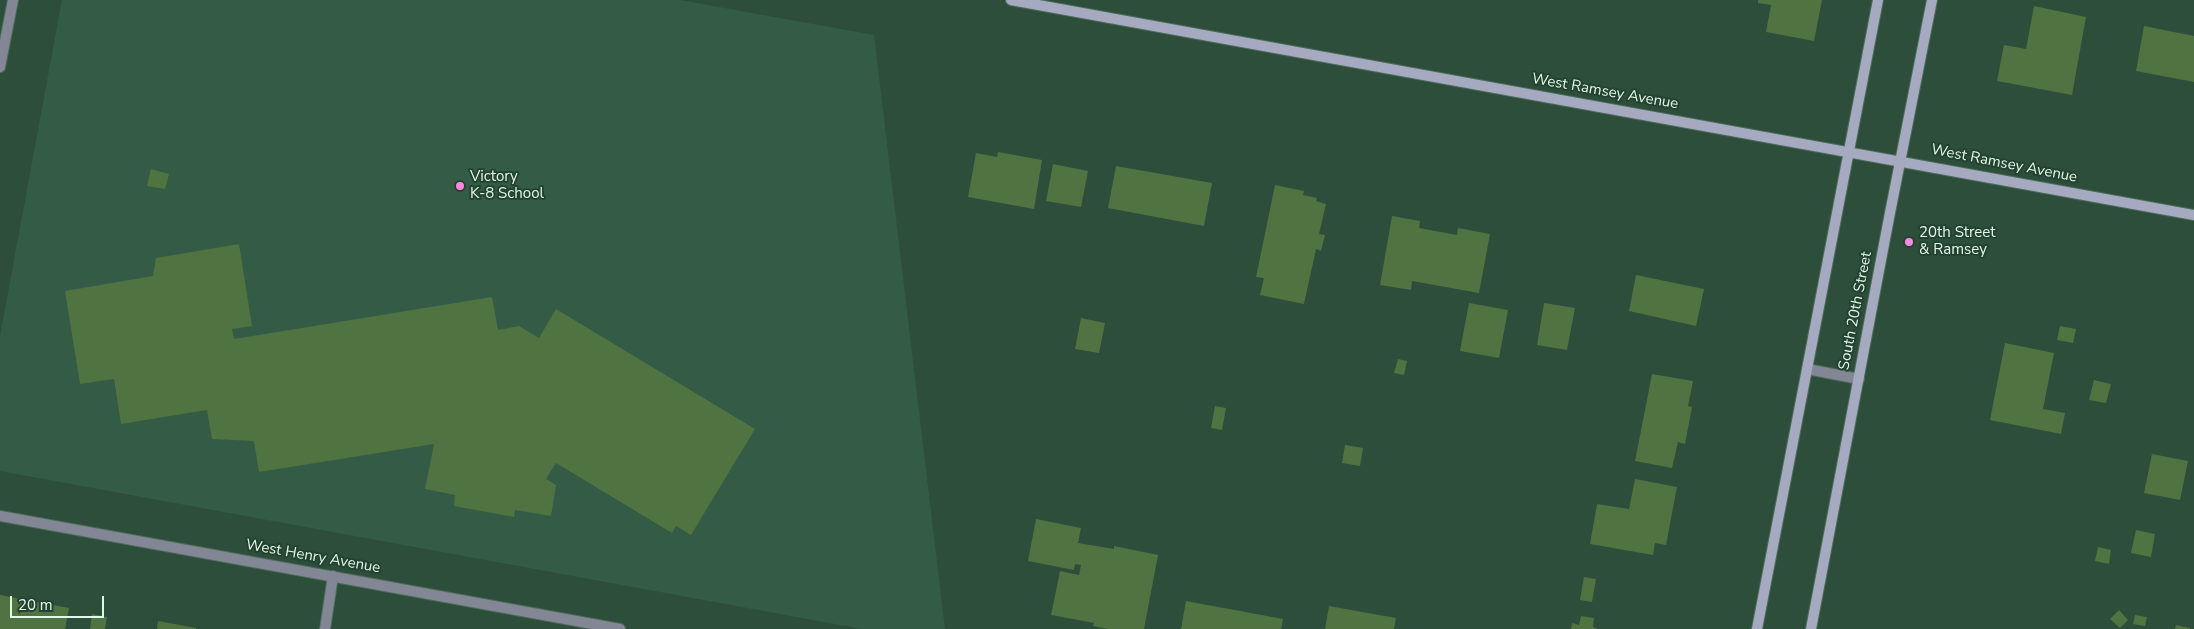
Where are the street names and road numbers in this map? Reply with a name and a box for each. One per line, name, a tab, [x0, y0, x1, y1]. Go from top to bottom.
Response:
street label: West Ramsey Avenue	[1530, 70, 1680, 114]
street label: West Ramsey Avenue	[1929, 141, 2079, 187]
street label: South 20th Street	[1836, 250, 1876, 372]
street label: West Henry Avenue	[244, 536, 382, 578]

